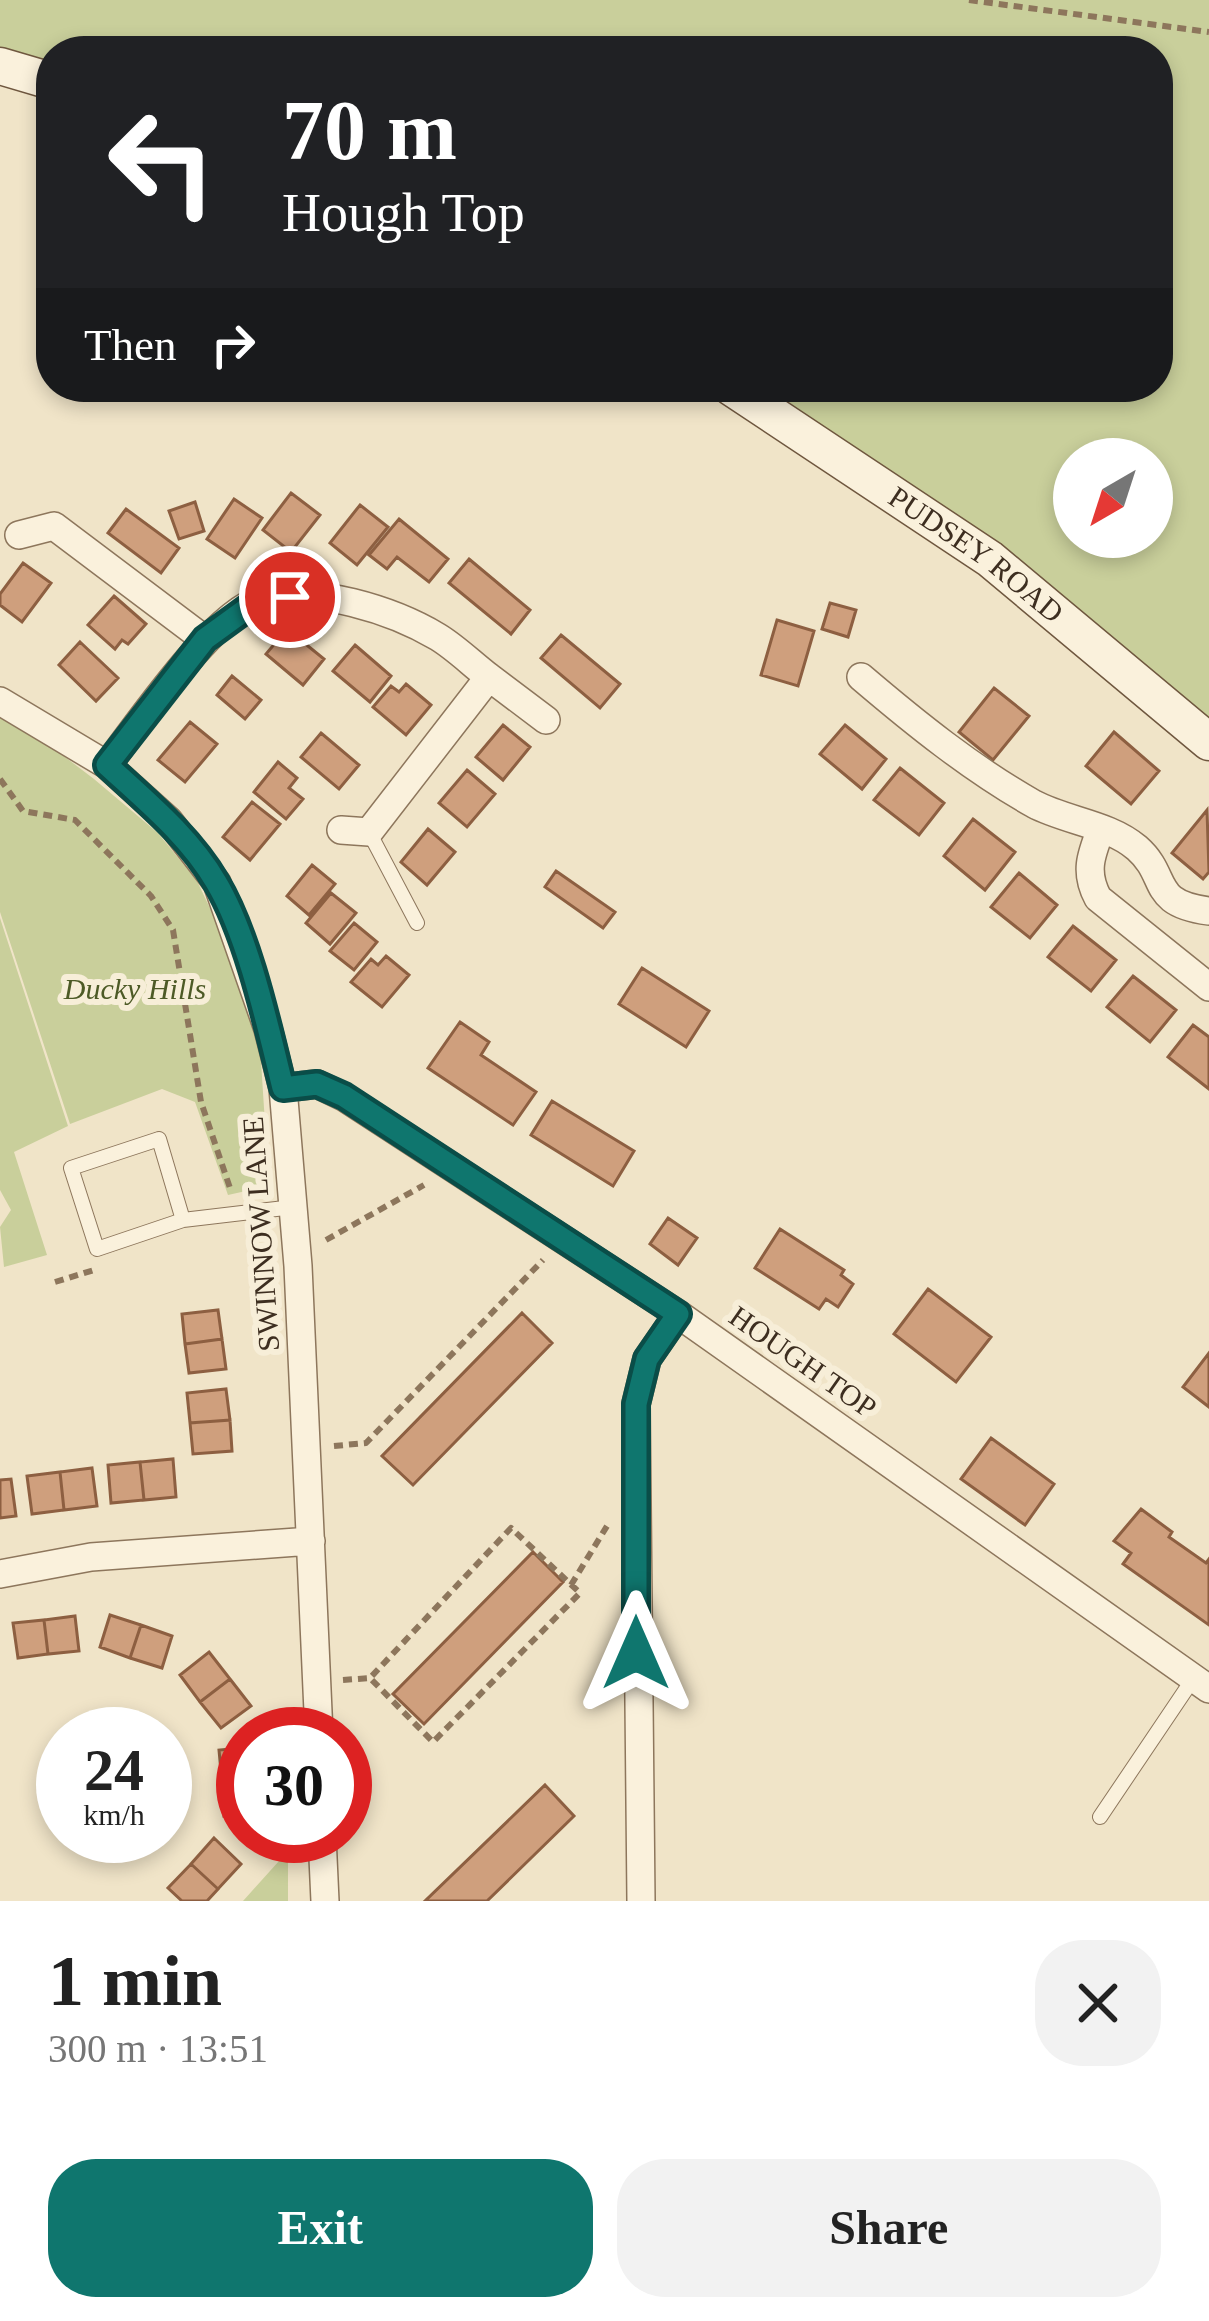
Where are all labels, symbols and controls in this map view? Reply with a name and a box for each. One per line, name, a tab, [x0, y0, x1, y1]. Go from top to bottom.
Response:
icon: left	[84, 84, 240, 240]
text: 70 m	[282, 84, 457, 177]
text: Hough Top	[282, 183, 525, 243]
icon: right	[200, 312, 266, 378]
text: Then	[84, 320, 176, 370]
north arrow	[1053, 438, 1173, 558]
map controls	[1053, 438, 1173, 558]
street label: PUDSEY ROAD	[883, 480, 1070, 629]
pin	[239, 546, 341, 648]
icon: arrive	[257, 564, 323, 630]
park label: Ducky Hills	[63, 972, 206, 1005]
street label: SWINNOW LANE	[236, 1116, 285, 1353]
street label: HOUGH TOP	[724, 1299, 883, 1424]
position arrow	[573, 1590, 699, 1716]
speed limit sign: 30	[216, 1707, 372, 1863]
text: 24	[84, 1737, 144, 1803]
text: km/h	[83, 1798, 145, 1831]
button: close	[1035, 1940, 1161, 2066]
text: 1 min	[48, 1941, 222, 2021]
text: 300 m · 13:51	[48, 2027, 268, 2070]
button: Exit	[48, 2159, 593, 2297]
button: Share	[617, 2159, 1161, 2297]

